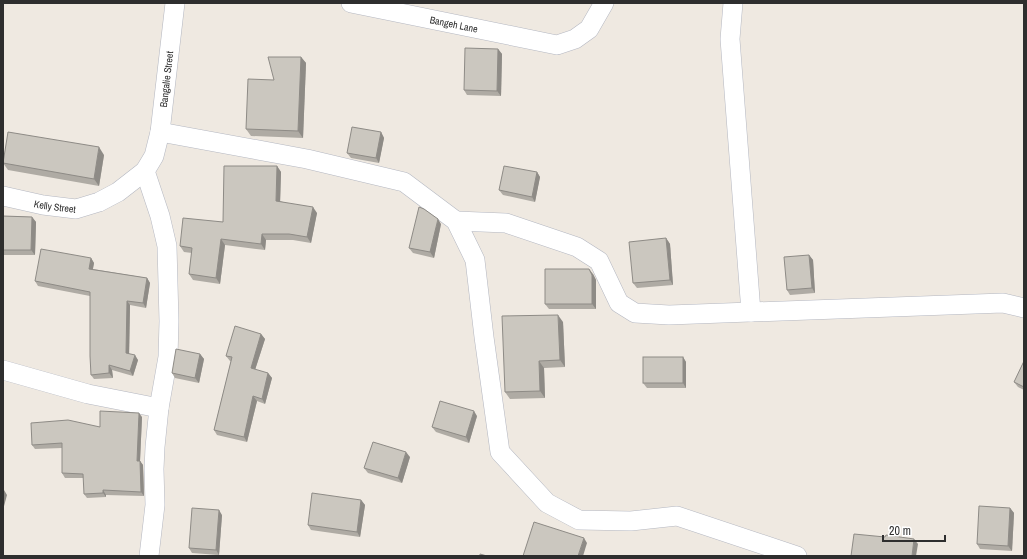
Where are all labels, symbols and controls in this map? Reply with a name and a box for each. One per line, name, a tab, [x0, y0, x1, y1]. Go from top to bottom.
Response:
street label: Bangeh Lane	[429, 13, 479, 36]
street label: Bangalie Street	[157, 50, 176, 108]
street label: Kelly Street	[33, 197, 77, 216]
scale bar	[883, 517, 945, 543]
text: 20 m	[889, 523, 911, 539]

